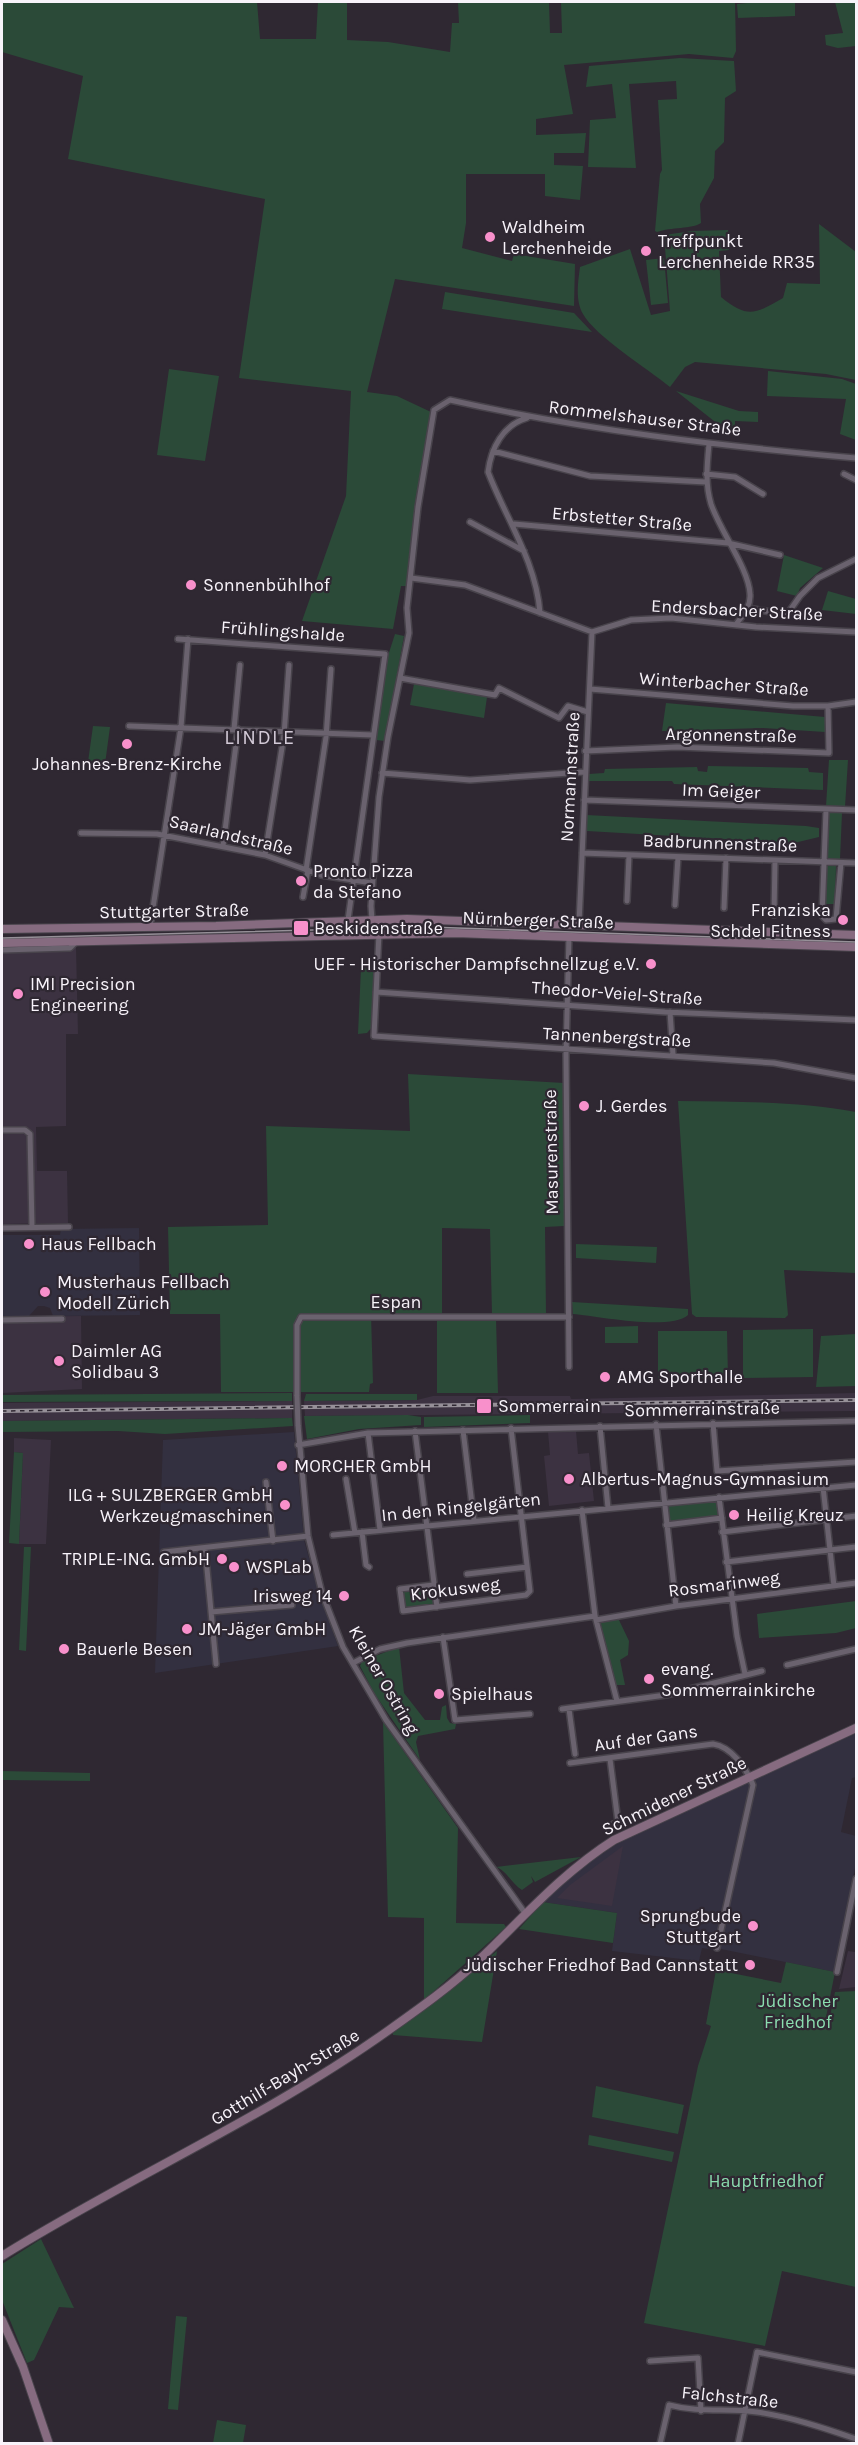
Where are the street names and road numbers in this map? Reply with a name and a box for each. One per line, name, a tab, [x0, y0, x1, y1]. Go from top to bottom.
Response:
street label: Rommelshauser Straße	[547, 395, 743, 441]
street label: Erbstetter Straße	[551, 502, 693, 536]
street label: Endersbacher Straße	[651, 595, 823, 625]
street label: Frühlingshalde	[220, 616, 346, 646]
street label: Winterbacher Straße	[638, 667, 810, 701]
street label: Normannstraße	[556, 711, 584, 843]
street label: Argonnenstraße	[665, 723, 797, 747]
street label: Im Geiger	[682, 779, 761, 803]
street label: Saarlandstraße	[167, 810, 295, 860]
street label: Badbrunnenstraße	[642, 829, 798, 857]
street label: Stuttgarter Straße	[99, 899, 249, 923]
street label: Nürnberger Straße	[462, 906, 614, 934]
street label: Theodor-Veiel-Straße	[531, 976, 703, 1010]
street label: Tannenbergstraße	[542, 1022, 692, 1052]
street label: Masurenstraße	[539, 1089, 563, 1215]
street label: Espan	[371, 1291, 421, 1313]
street label: Sommerrainstraße	[624, 1397, 780, 1421]
street label: In den Ringelgärten	[380, 1488, 542, 1526]
street label: Rosmarinweg	[667, 1566, 781, 1602]
street label: Krokusweg	[409, 1573, 501, 1605]
street label: Kleiner Ostring	[344, 1622, 424, 1738]
street label: Auf der Gans	[593, 1720, 699, 1756]
street label: Schmidener Straße	[598, 1751, 750, 1841]
street label: Gotthilf-Bayh-Straße	[207, 2024, 363, 2130]
street label: Falchstraße	[681, 2381, 779, 2413]

